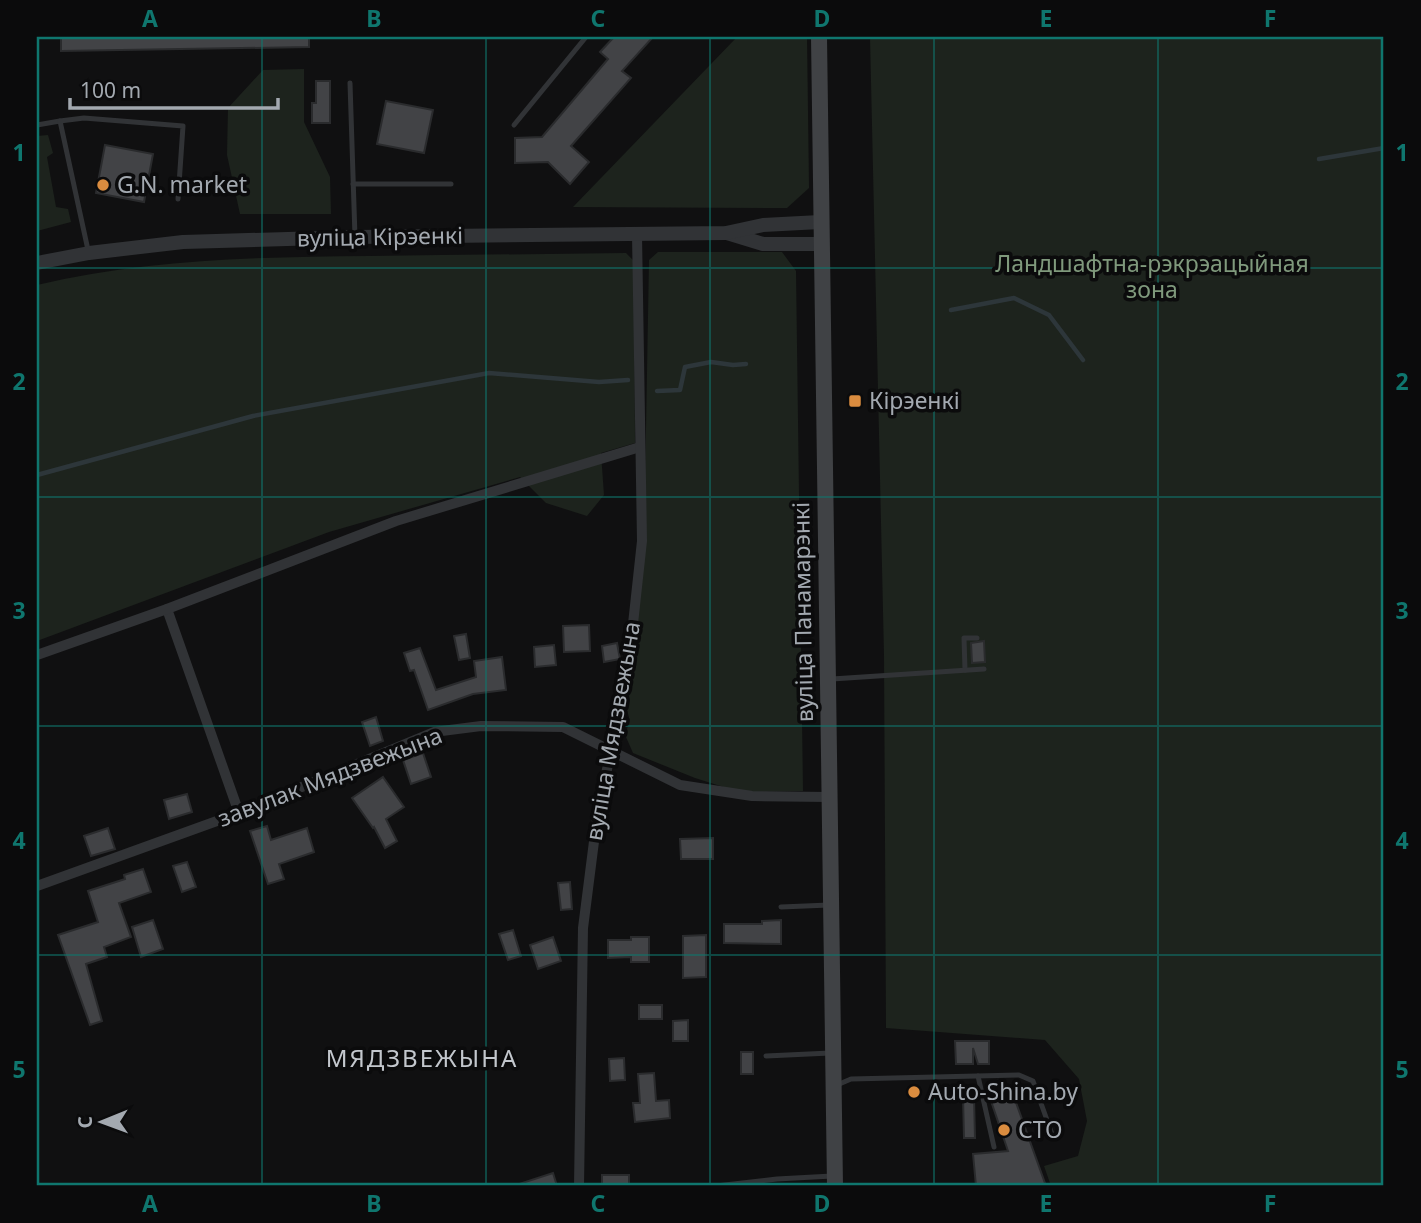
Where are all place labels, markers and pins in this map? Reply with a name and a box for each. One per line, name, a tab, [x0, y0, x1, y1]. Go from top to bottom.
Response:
place label: G.N. market	[117, 168, 247, 200]
marker: G.N. market	[95, 177, 111, 193]
place label: Кірэенкі	[869, 384, 960, 416]
marker: Кірэенкі	[847, 393, 863, 409]
place label: Auto-Shina.by	[928, 1075, 1078, 1107]
marker: Auto-Shina.by	[906, 1084, 922, 1100]
place label: СТО	[1018, 1113, 1063, 1145]
marker: СТО	[996, 1122, 1012, 1138]

